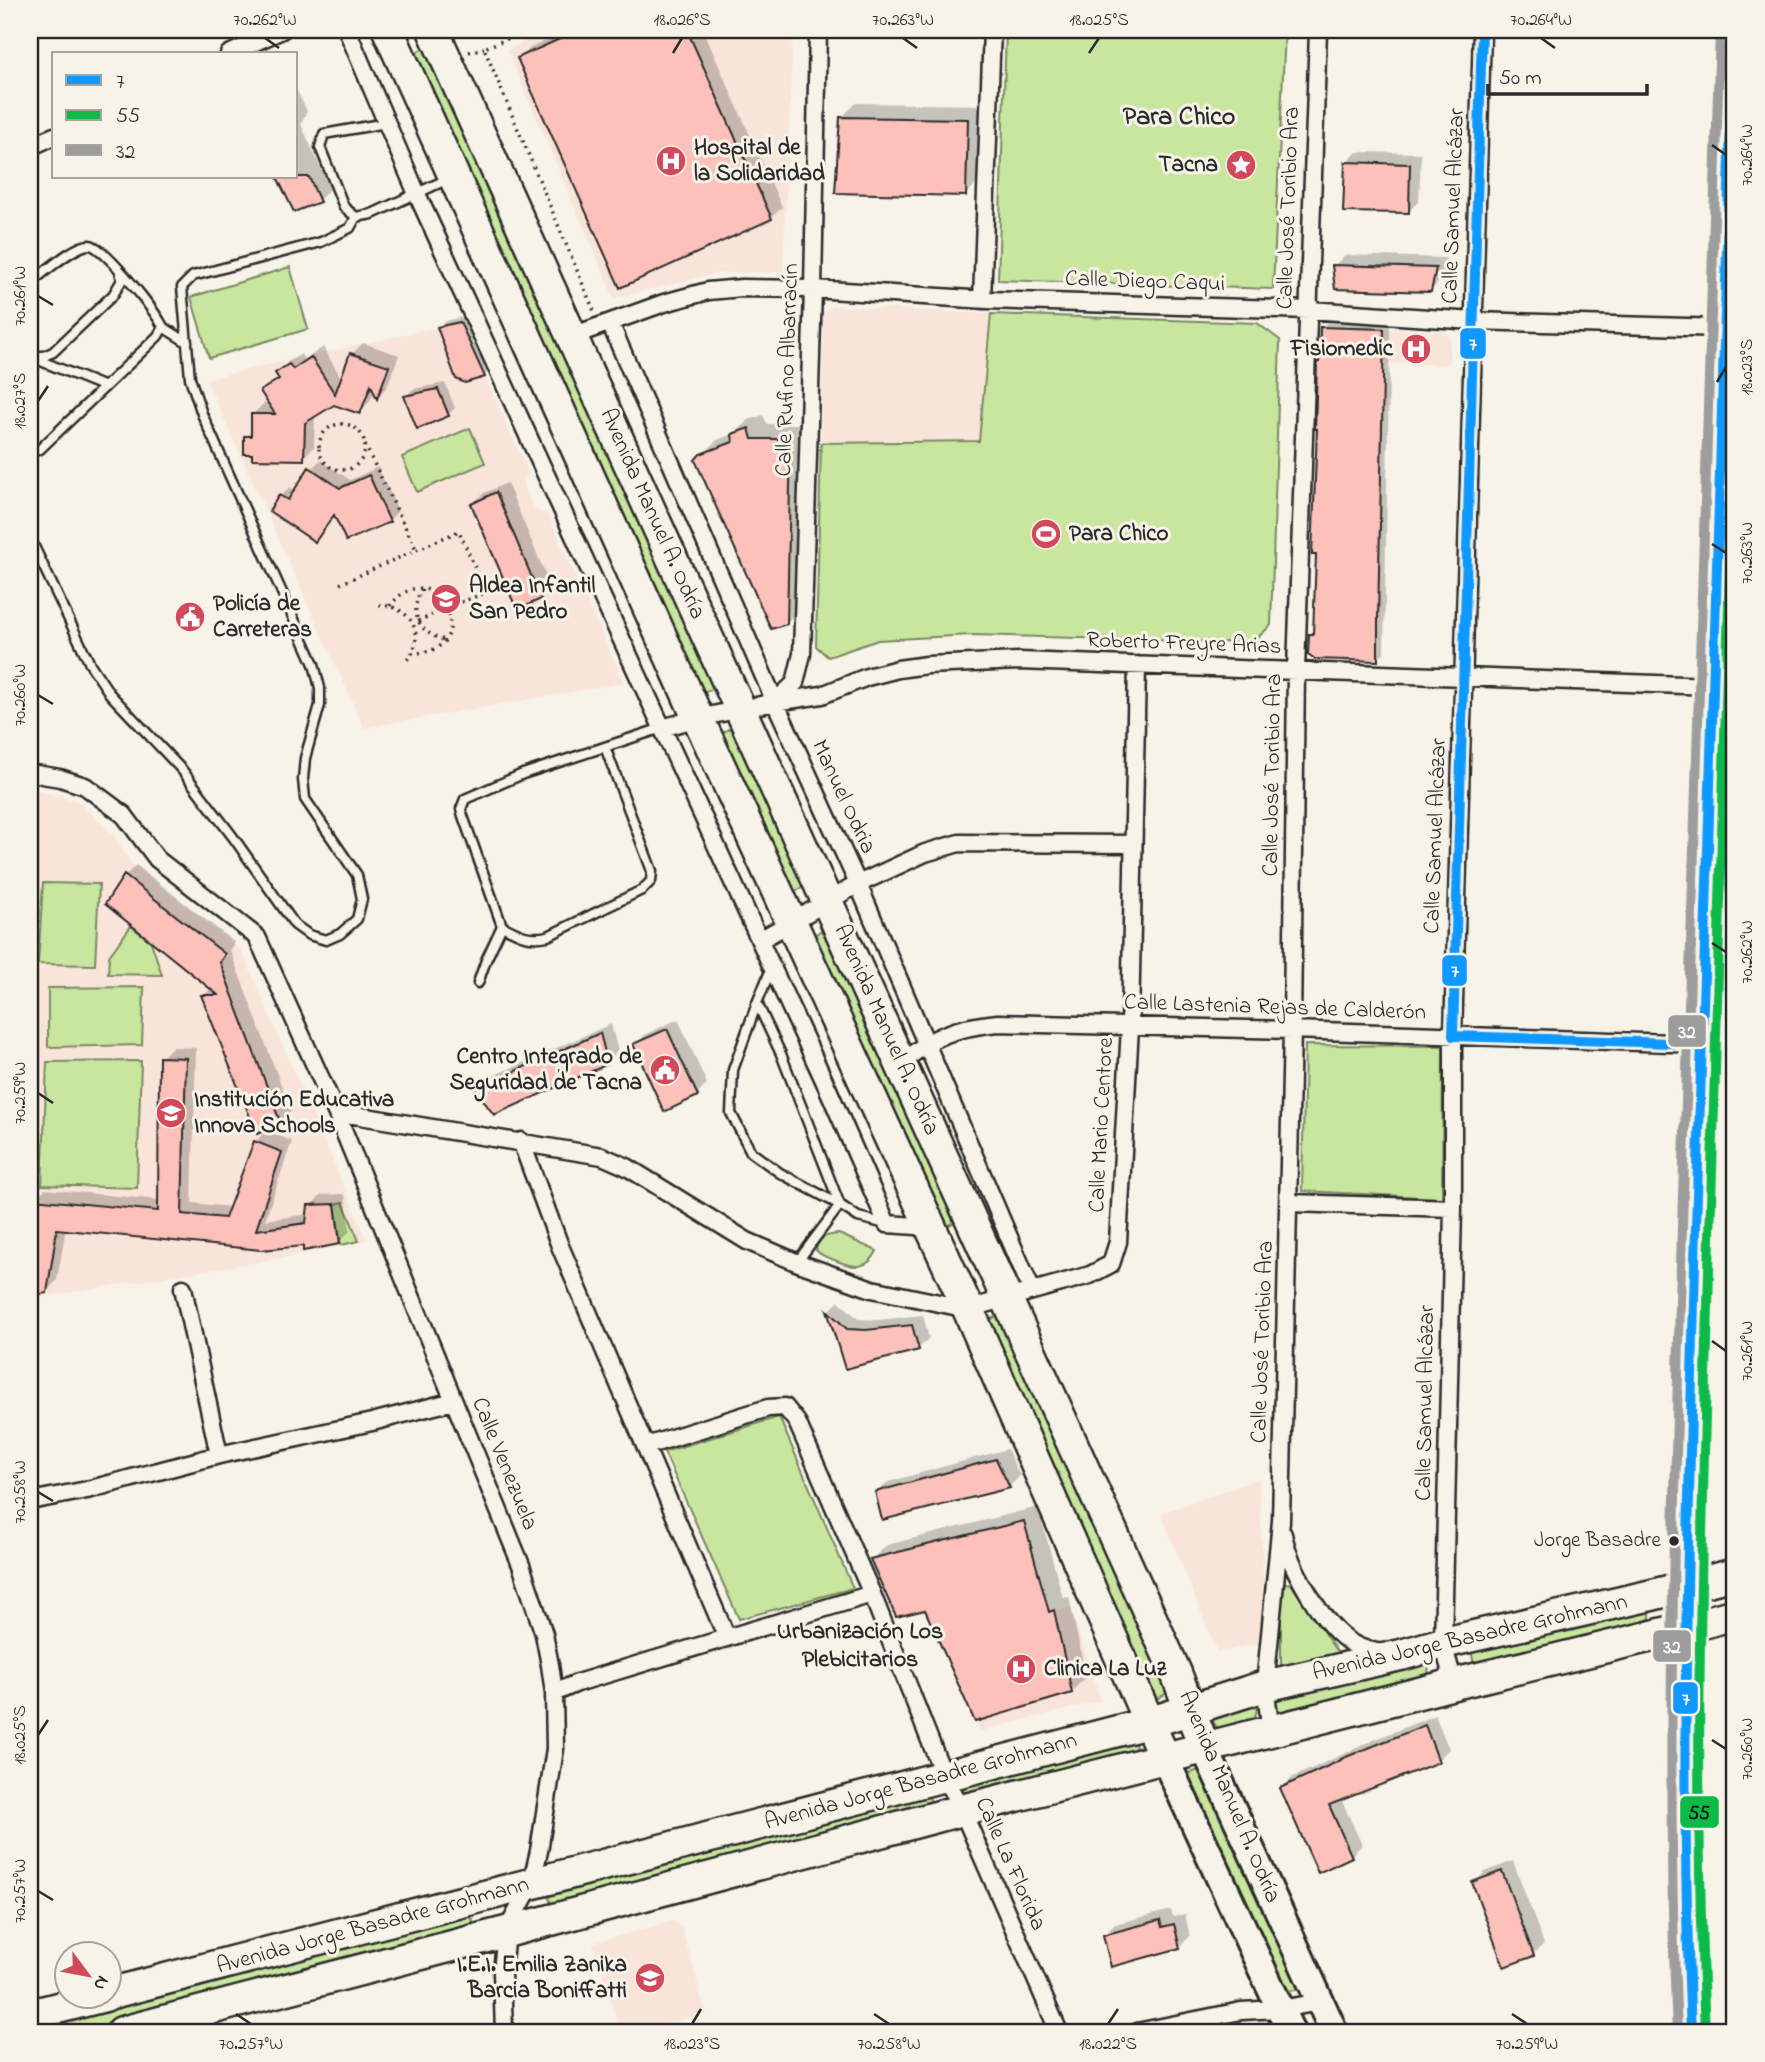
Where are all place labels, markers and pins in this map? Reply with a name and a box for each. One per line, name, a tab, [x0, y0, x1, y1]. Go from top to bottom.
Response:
place label: Hospital de la Solidaridad	[694, 132, 825, 191]
hospital icon: Hospital de la Solidaridad	[654, 144, 688, 178]
place icon: Tacna	[1224, 148, 1258, 182]
place label: Tacna	[1158, 149, 1218, 182]
hospital icon: Fisiomedic	[1399, 332, 1433, 366]
place label: Fisiomedic	[1290, 333, 1394, 366]
sports icon: Para Chico	[1029, 517, 1063, 551]
place label: Para Chico	[1069, 518, 1169, 551]
place label: Aldea Infantil San Pedro	[469, 570, 595, 629]
school or university icon: Aldea Infantil San Pedro	[429, 582, 463, 616]
place label: Policía de Carreteras	[213, 588, 312, 647]
public building icon: Policía de Carreteras	[173, 600, 207, 634]
place label: Centro Integrado de Seguridad de Tacna	[450, 1041, 643, 1102]
public building icon: Centro Integrado de Seguridad de Tacna	[648, 1053, 682, 1087]
place label: Institución Educativa Innova Schools	[194, 1084, 394, 1143]
school or university icon: Institución Educativa Innova Schools	[154, 1096, 188, 1130]
place label: Jorge Basadre	[1534, 1526, 1662, 1558]
marker: Jorge Basadre	[1667, 1534, 1681, 1548]
hospital icon: Clinica La Luz	[1004, 1652, 1038, 1686]
place label: Clinica La Luz	[1044, 1653, 1168, 1686]
place label: I.E.I. Emilia Zanika Barcia Boniffatti	[457, 1949, 627, 2008]
school or university icon: I.E.I. Emilia Zanika Barcia Boniffatti	[633, 1961, 667, 1995]

